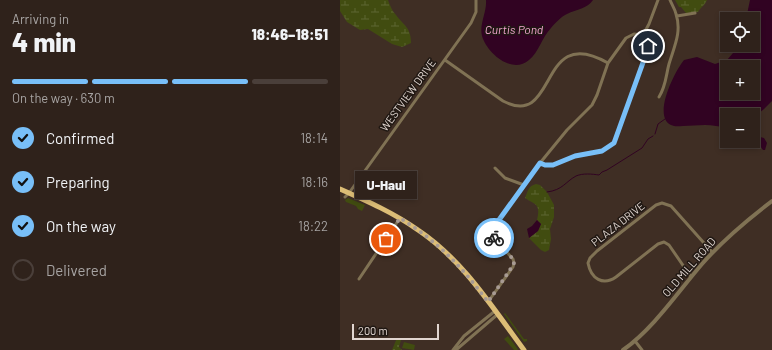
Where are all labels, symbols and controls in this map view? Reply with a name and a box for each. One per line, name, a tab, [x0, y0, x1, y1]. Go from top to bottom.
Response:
text: Arriving in	[12, 11, 69, 27]
map controls	[720, 12, 760, 148]
button: locate	[720, 12, 760, 52]
water label: Curtis Pond	[485, 22, 544, 36]
text: 18:46–18:51	[251, 25, 328, 43]
text: 4 min	[12, 26, 76, 57]
pin	[631, 29, 665, 63]
icon: home	[637, 35, 659, 57]
street label: WESTVIEW DRIVE	[377, 56, 438, 133]
button: +	[720, 60, 760, 100]
text: On the way · 630 m	[12, 90, 115, 106]
button: −	[720, 108, 760, 148]
icon: check	[12, 127, 34, 149]
text: Confirmed	[46, 129, 114, 147]
text: 18:14	[301, 130, 328, 146]
icon: check	[12, 171, 34, 193]
callout: U-Haul	[355, 171, 417, 199]
text: Preparing	[46, 173, 110, 191]
text: 18:16	[301, 174, 328, 190]
text: U-Haul	[367, 177, 405, 193]
street label: PLAZA DRIVE	[588, 198, 647, 249]
icon: check	[12, 215, 34, 237]
text: On the way	[46, 217, 116, 235]
text: 18:22	[298, 218, 328, 234]
courier	[474, 218, 514, 258]
pin	[369, 222, 403, 256]
icon: bike	[483, 227, 505, 249]
icon: bag	[375, 228, 397, 250]
street label: OLD MILL ROAD	[659, 234, 718, 299]
text: Delivered	[46, 261, 107, 279]
scale bar	[352, 322, 439, 341]
text: 200 m	[358, 324, 388, 337]

